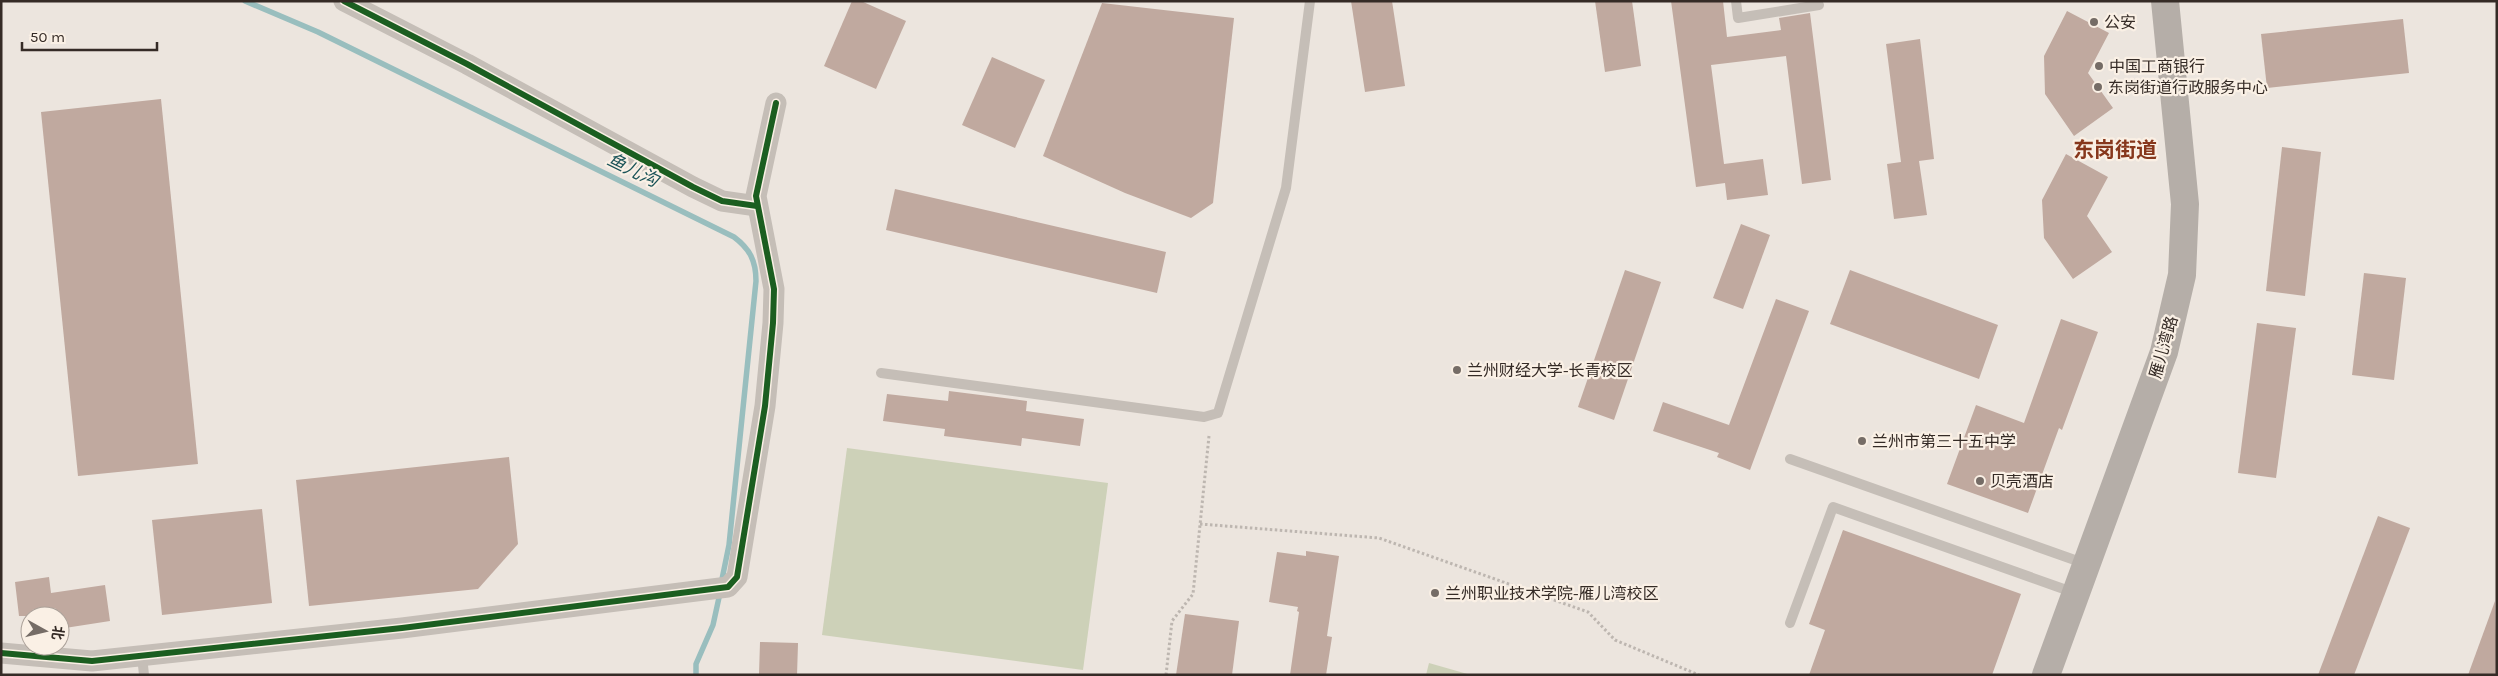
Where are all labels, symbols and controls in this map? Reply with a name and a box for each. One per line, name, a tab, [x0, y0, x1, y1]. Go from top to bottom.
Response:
place label: 公安	[2104, 13, 2136, 32]
marker: 公安	[2088, 16, 2100, 28]
scale bar	[22, 20, 158, 52]
text: 50 m	[30, 28, 65, 46]
place label: 中国工商银行	[2109, 57, 2205, 76]
marker: 中国工商银行	[2093, 60, 2105, 72]
place label: 东岗街道行政服务中心	[2108, 78, 2268, 97]
marker: 东岗街道行政服务中心	[2092, 81, 2104, 93]
district label: 东岗街道	[2073, 138, 2157, 162]
water label: 鱼儿沟	[604, 148, 664, 193]
street label: 雁儿湾路	[2146, 314, 2181, 381]
place label: 兰州财经大学-长青校区	[1467, 361, 1633, 380]
marker: 兰州财经大学-长青校区	[1451, 364, 1463, 376]
place label: 兰州市第三十五中学	[1872, 432, 2016, 451]
marker: 兰州市第三十五中学	[1856, 435, 1868, 447]
place label: 贝壳酒店	[1990, 472, 2054, 491]
marker: 贝壳酒店	[1974, 475, 1986, 487]
place label: 兰州职业技术学院-雁儿湾校区	[1445, 584, 1659, 603]
marker: 兰州职业技术学院-雁儿湾校区	[1429, 587, 1441, 599]
north arrow	[20, 606, 70, 656]
text: 北	[48, 625, 67, 641]

